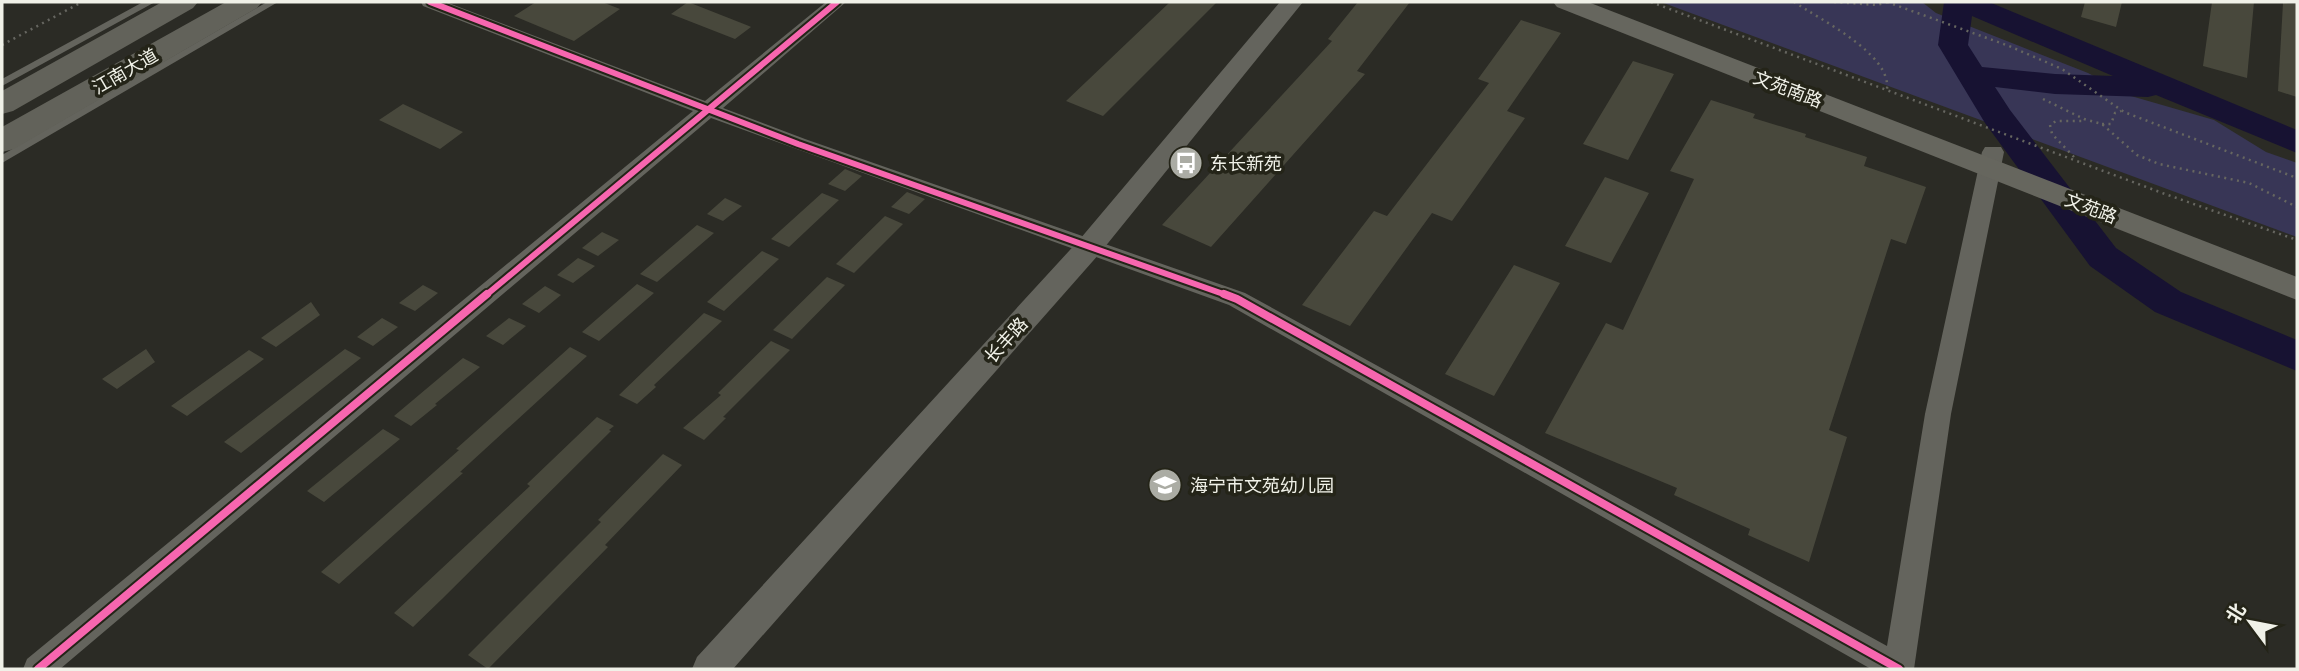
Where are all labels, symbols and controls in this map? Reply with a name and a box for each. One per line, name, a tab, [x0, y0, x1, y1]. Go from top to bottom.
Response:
street label: 江南大道	[89, 44, 161, 98]
street label: 文苑南路	[1751, 66, 1825, 112]
bus stop icon: 东长新苑	[1167, 144, 1205, 182]
place label: 东长新苑	[1210, 153, 1282, 174]
street label: 文苑路	[2062, 189, 2120, 227]
street label: 长丰路	[980, 313, 1032, 367]
school or university icon: 海宁市文苑幼儿园	[1146, 466, 1184, 504]
place label: 海宁市文苑幼儿园	[1190, 475, 1334, 496]
north arrow	[2215, 587, 2285, 657]
text: 北	[2221, 599, 2251, 627]

